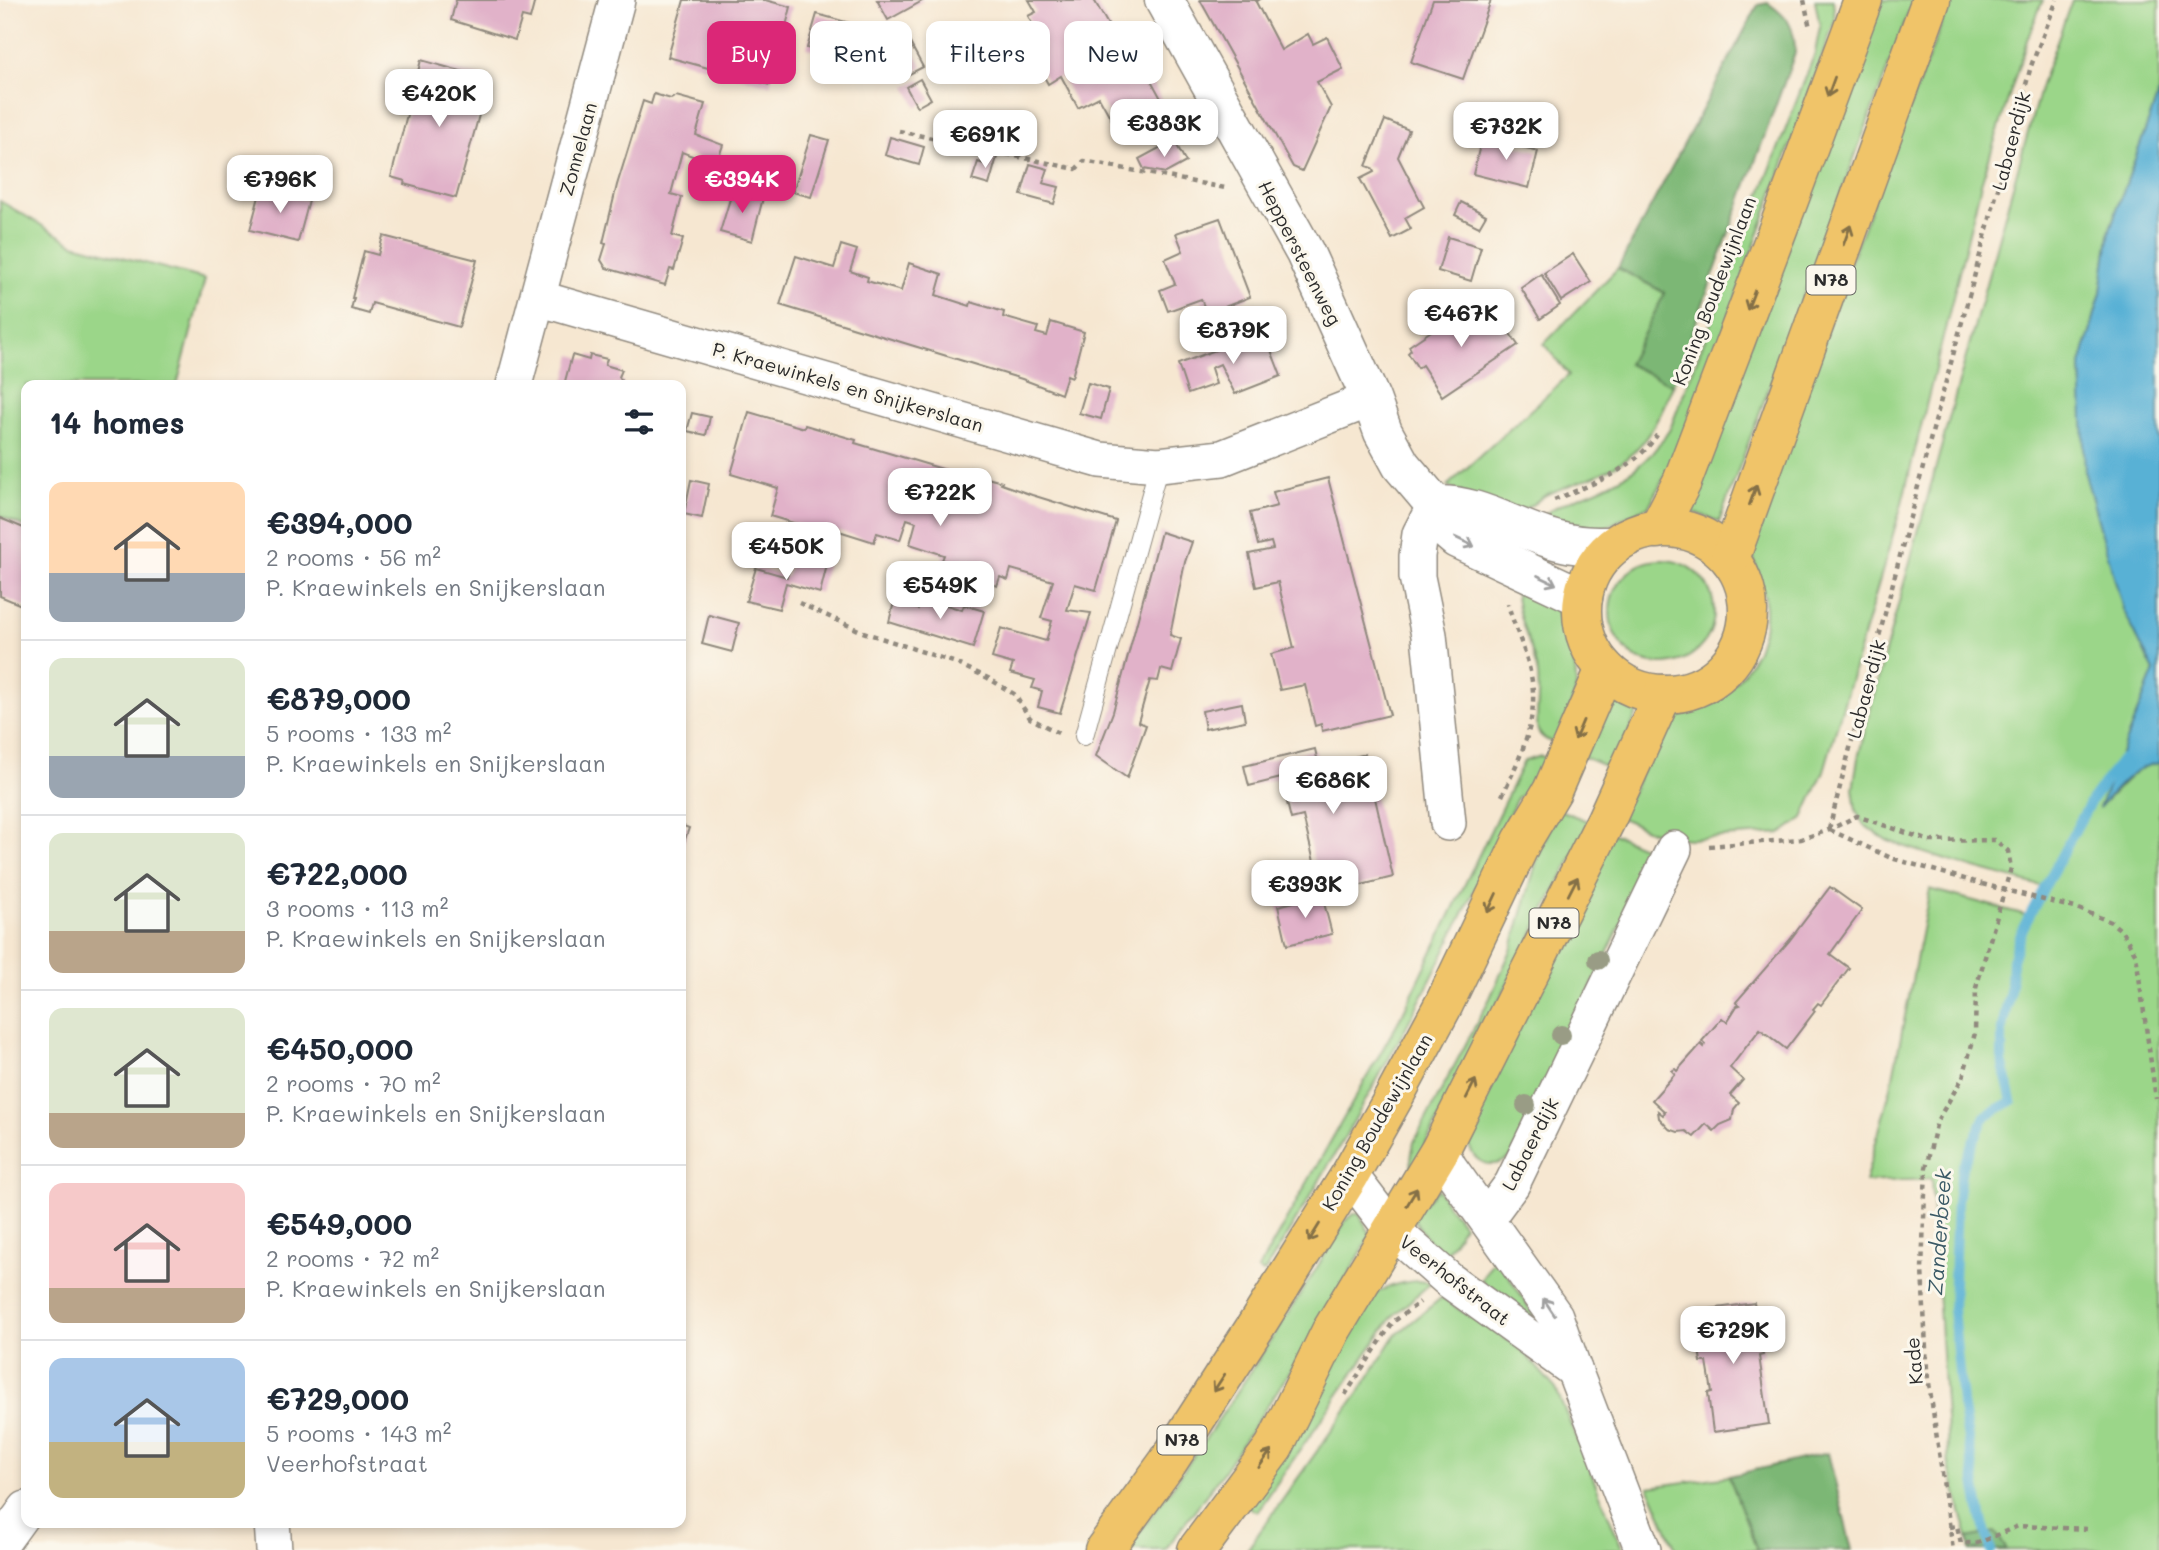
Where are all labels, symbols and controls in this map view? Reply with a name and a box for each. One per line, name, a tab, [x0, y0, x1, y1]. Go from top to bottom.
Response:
chip: Buy	[707, 21, 796, 84]
chip: Rent	[810, 21, 912, 84]
chip: Filters	[926, 21, 1050, 84]
chip: New	[1064, 21, 1163, 84]
pin: €420K	[390, 69, 488, 129]
one-way arrow	[1823, 76, 1836, 98]
text: €420K	[401, 77, 477, 107]
street label: Labaerdijk	[1985, 89, 2036, 193]
street label: Zonnelaan	[553, 99, 602, 198]
pin: €383K	[1115, 100, 1213, 159]
pin: €732K	[1457, 102, 1555, 162]
text: €383K	[1126, 107, 1202, 137]
pin: €691K	[936, 110, 1034, 170]
text: €732K	[1469, 110, 1543, 140]
text: €691K	[949, 118, 1021, 148]
pin: €796K	[231, 156, 329, 215]
pin: €394K	[693, 156, 791, 215]
text: €796K	[243, 163, 317, 193]
text: €394K	[704, 163, 780, 193]
street label: Heppersteenweg	[1253, 176, 1348, 329]
street label: Koning Boudewijnlaan	[1666, 193, 1761, 389]
one-way arrow	[1842, 224, 1854, 246]
road number: N78	[1806, 266, 1856, 294]
one-way arrow	[1744, 289, 1757, 311]
pin: €467K	[1412, 290, 1510, 349]
text: €467K	[1423, 297, 1499, 327]
pin: €879K	[1184, 306, 1282, 366]
text: €879K	[1196, 314, 1270, 344]
street label: P. Kraewinkels en Snijkerslaan	[710, 336, 986, 437]
text: 14 homes	[49, 402, 185, 442]
icon: filters	[620, 403, 658, 441]
pin: €722K	[891, 468, 989, 528]
text: €722K	[904, 476, 976, 506]
one-way arrow	[1748, 484, 1760, 506]
text: €394,000	[266, 502, 412, 542]
icon: home	[105, 510, 189, 594]
pin: €450K	[737, 522, 835, 582]
text: €450K	[748, 530, 824, 560]
one-way arrow	[1454, 535, 1475, 549]
text: 2 rooms · 56 m²	[266, 542, 441, 572]
pin: €549K	[891, 562, 989, 621]
text: €549K	[902, 569, 978, 599]
text: P. Kraewinkels en Snijkerslaan	[266, 572, 606, 602]
one-way arrow	[1536, 574, 1557, 588]
street label: Labaerdijk	[1840, 637, 1891, 741]
text: €879,000	[266, 678, 411, 718]
icon: home	[105, 686, 189, 770]
text: 5 rooms · 133 m²	[266, 718, 451, 748]
one-way arrow	[1572, 719, 1585, 740]
text: P. Kraewinkels en Snijkerslaan	[266, 748, 606, 778]
pin: €686K	[1284, 756, 1382, 816]
text: €686K	[1295, 764, 1371, 794]
text: €722,000	[266, 853, 408, 893]
pin: €393K	[1256, 860, 1354, 920]
icon: home	[105, 861, 189, 945]
text: €393K	[1267, 868, 1343, 898]
one-way arrow	[1567, 876, 1581, 897]
one-way arrow	[1485, 892, 1499, 913]
text: 3 rooms · 113 m²	[266, 893, 448, 923]
road number: N78	[1530, 908, 1578, 938]
text: P. Kraewinkels en Snijkerslaan	[266, 923, 606, 953]
text: €450,000	[266, 1028, 413, 1068]
street label: Koning Boudewijnlaan	[1316, 1029, 1438, 1215]
icon: home	[105, 1036, 189, 1120]
text: 2 rooms · 70 m²	[266, 1068, 441, 1098]
one-way arrow	[1464, 1079, 1478, 1100]
street label: Labaerdijk	[1495, 1093, 1564, 1195]
text: P. Kraewinkels en Snijkerslaan	[266, 1098, 606, 1128]
water label: Zanderbeek	[1921, 1167, 1956, 1296]
one-way arrow	[1406, 1187, 1420, 1207]
text: €549,000	[266, 1203, 412, 1243]
icon: home	[105, 1211, 189, 1295]
one-way arrow	[1306, 1222, 1320, 1242]
street label: Veerhofstraat	[1395, 1229, 1516, 1331]
text: 2 rooms · 72 m²	[266, 1243, 439, 1273]
text: P. Kraewinkels en Snijkerslaan	[266, 1273, 606, 1303]
one-way arrow	[1542, 1298, 1556, 1317]
pin: €729K	[1684, 1306, 1782, 1366]
text: €729K	[1696, 1314, 1770, 1344]
street label: Kade	[1899, 1336, 1928, 1386]
one-way arrow	[1212, 1373, 1226, 1393]
text: €729,000	[266, 1378, 409, 1418]
icon: home	[105, 1386, 189, 1470]
text: 5 rooms · 143 m²	[266, 1418, 452, 1448]
road number: N78	[1158, 1426, 1206, 1455]
text: Veerhofstraat	[266, 1448, 428, 1478]
one-way arrow	[1258, 1450, 1273, 1469]

